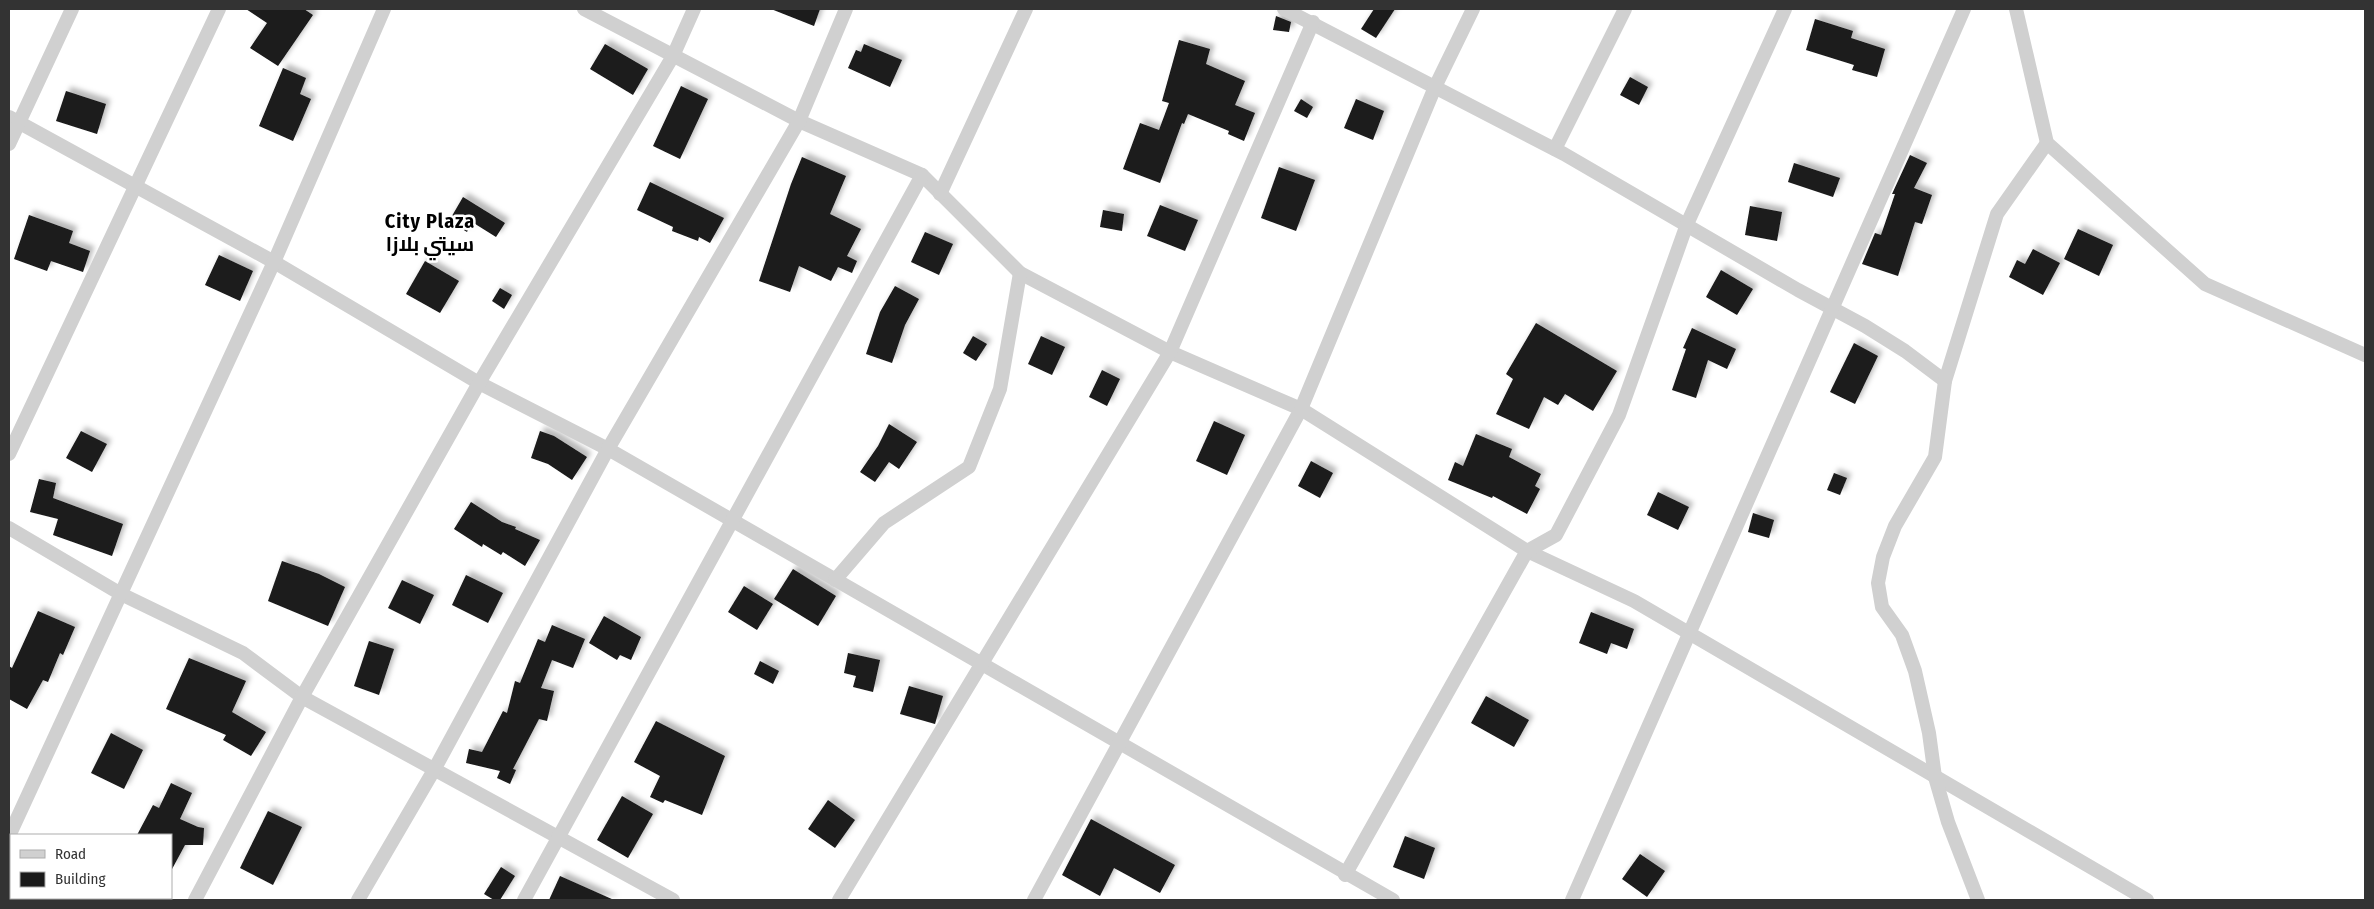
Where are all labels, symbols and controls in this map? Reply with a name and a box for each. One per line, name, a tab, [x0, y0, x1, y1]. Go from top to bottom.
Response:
district label: City Plaza سيتي بلازا	[385, 209, 475, 261]
legend	[10, 834, 172, 899]
text: Road	[55, 845, 86, 863]
text: Building	[55, 870, 106, 888]

